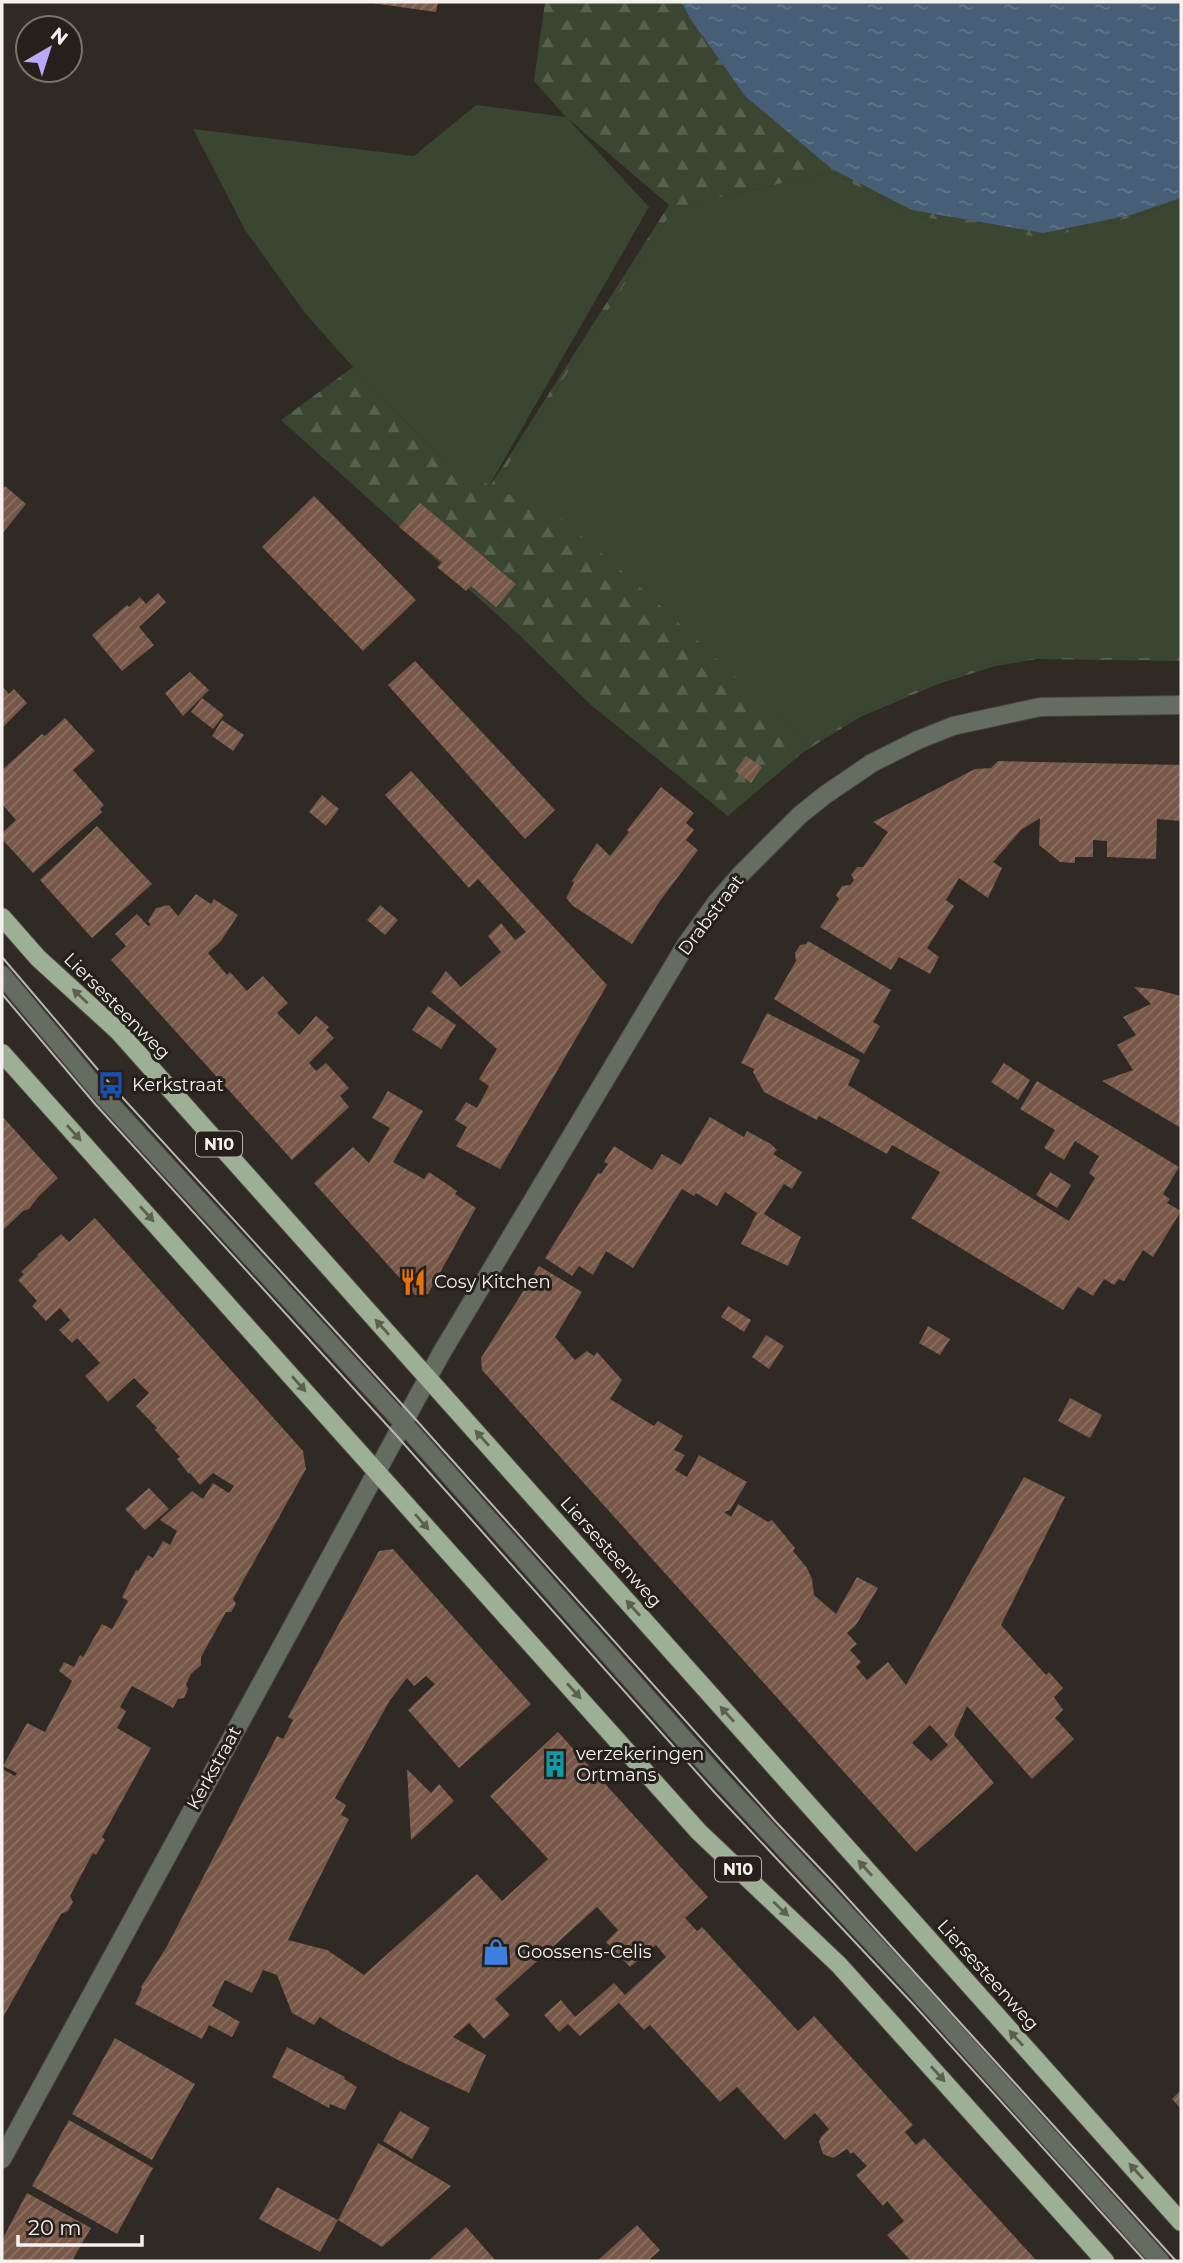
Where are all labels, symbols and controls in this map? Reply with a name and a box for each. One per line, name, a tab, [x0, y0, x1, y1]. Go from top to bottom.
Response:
north arrow	[14, 14, 84, 84]
text: N	[46, 22, 73, 50]
street label: Drabstraat	[674, 870, 748, 960]
street label: Liersesteenweg	[59, 948, 175, 1064]
one-way arrow	[72, 989, 89, 1005]
bus stop icon: Kerkstraat	[96, 1070, 126, 1100]
place label: Kerkstraat	[132, 1074, 224, 1096]
one-way arrow	[66, 1124, 82, 1142]
road number: N10	[196, 1132, 242, 1156]
one-way arrow	[139, 1206, 154, 1223]
restaurant icon: Cosy Kitchen	[398, 1267, 428, 1297]
place label: Cosy Kitchen	[434, 1271, 551, 1293]
one-way arrow	[374, 1318, 390, 1336]
one-way arrow	[290, 1375, 306, 1392]
one-way arrow	[474, 1430, 490, 1447]
street label: Liersesteenweg	[556, 1492, 666, 1612]
one-way arrow	[414, 1513, 430, 1531]
one-way arrow	[625, 1599, 641, 1617]
one-way arrow	[566, 1683, 581, 1700]
one-way arrow	[719, 1705, 735, 1723]
street label: Kerkstraat	[182, 1722, 246, 1814]
place label: verzekeringen Ortmans	[576, 1743, 704, 1786]
building icon: verzekeringen Ortmans	[540, 1749, 570, 1779]
road number: N10	[715, 1856, 761, 1882]
one-way arrow	[857, 1859, 873, 1877]
one-way arrow	[772, 1901, 789, 1917]
street label: Liersesteenweg	[933, 1915, 1043, 2035]
shop icon: Goossens-Celis	[481, 1937, 511, 1967]
place label: Goossens-Celis	[517, 1941, 652, 1963]
one-way arrow	[1009, 2030, 1025, 2047]
one-way arrow	[929, 2065, 945, 2082]
one-way arrow	[1128, 2162, 1144, 2180]
scale bar	[18, 2204, 142, 2248]
text: 20 m	[28, 2215, 82, 2240]

